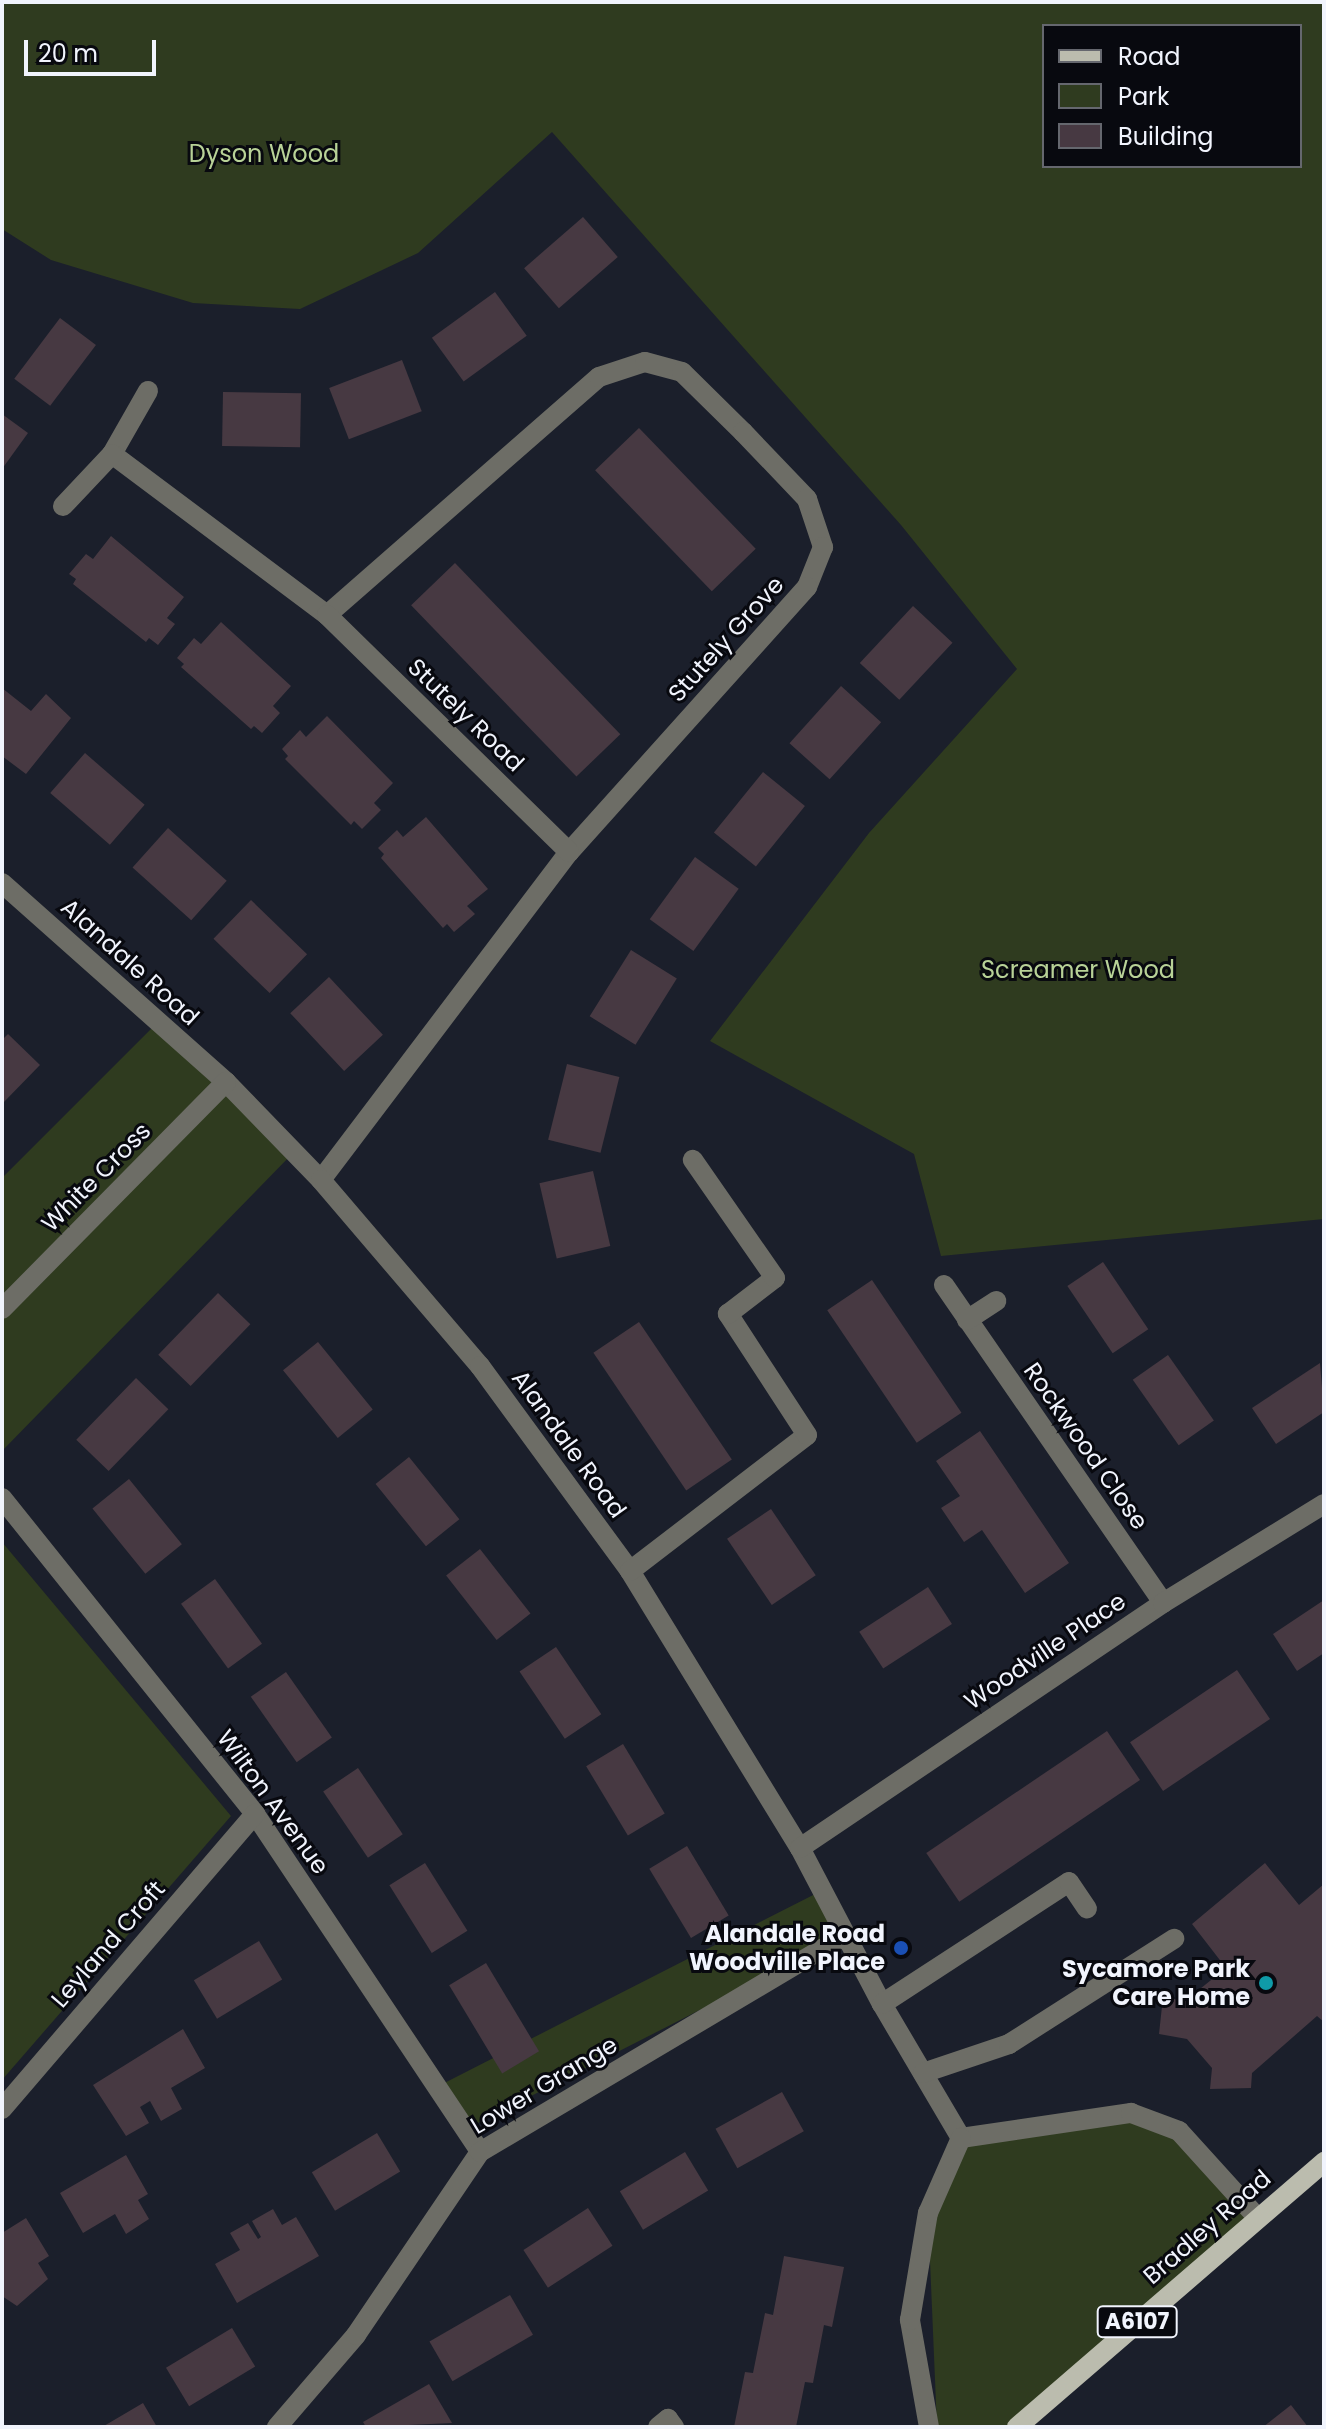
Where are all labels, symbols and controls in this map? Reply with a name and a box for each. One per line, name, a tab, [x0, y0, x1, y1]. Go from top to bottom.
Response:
scale bar	[28, 24, 160, 74]
legend	[1042, 24, 1302, 168]
text: 20 m	[38, 37, 98, 70]
text: Road	[1118, 40, 1180, 73]
text: Park	[1118, 80, 1169, 113]
text: Building	[1118, 120, 1214, 153]
park label: Dyson Wood	[189, 140, 339, 168]
street label: Stutely Grove	[662, 570, 790, 708]
street label: Stutely Road	[402, 653, 530, 777]
street label: Alandale Road	[55, 893, 205, 1031]
park label: Screamer Wood	[981, 956, 1175, 984]
street label: White Cross	[35, 1116, 157, 1238]
street label: Rockwood Close	[1018, 1357, 1154, 1535]
street label: Alandale Road	[506, 1364, 632, 1524]
street label: Woodville Place	[959, 1586, 1131, 1716]
street label: Wilton Avenue	[211, 1724, 335, 1880]
street label: Leyland Croft	[45, 1875, 171, 2013]
place label: Alandale Road Woodville Place	[689, 1920, 885, 1976]
marker: Alandale Road Woodville Place	[892, 1939, 910, 1957]
place label: Sycamore Park Care Home	[1062, 1955, 1250, 2011]
marker: Sycamore Park Care Home	[1257, 1974, 1275, 1992]
street label: Lower Grange	[465, 2030, 623, 2140]
street label: Bradley Road	[1137, 2164, 1277, 2290]
road number: A6107	[1095, 2304, 1179, 2340]

